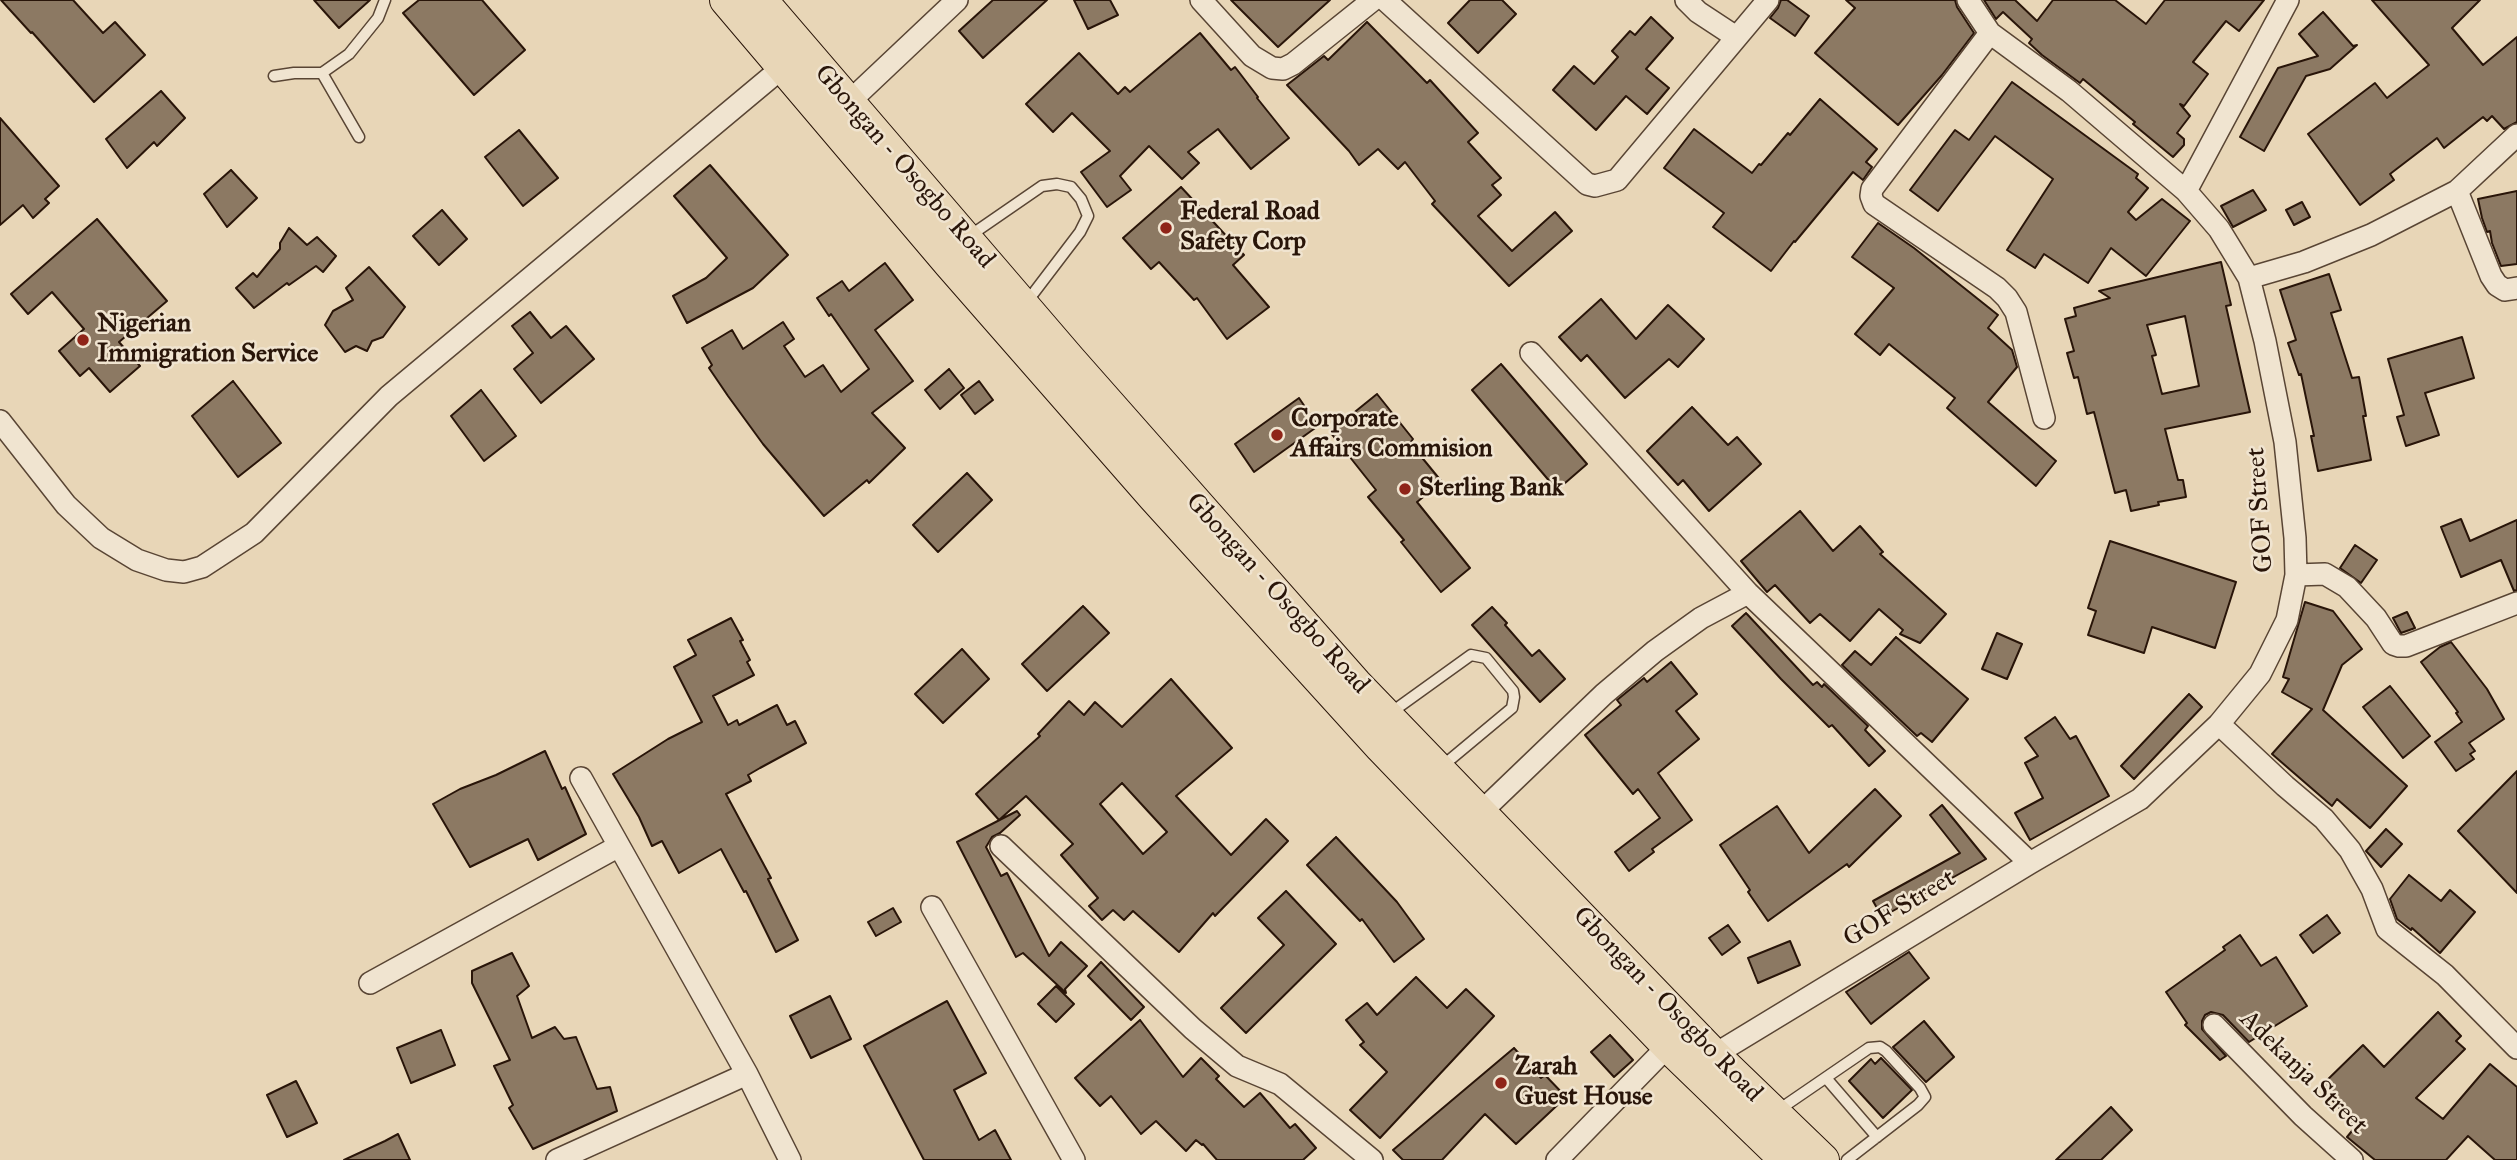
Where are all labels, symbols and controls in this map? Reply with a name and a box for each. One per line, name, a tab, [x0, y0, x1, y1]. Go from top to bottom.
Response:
street label: Gbongan - Osogbo Road	[807, 59, 1001, 275]
place label: Federal Road Safety Corp	[1180, 197, 1320, 258]
marker: Federal Road Safety Corp	[1158, 220, 1174, 236]
place label: Nigerian Immigration Service	[97, 309, 318, 370]
marker: Nigerian Immigration Service	[75, 332, 91, 348]
place label: Corporate Affairs Commision	[1291, 404, 1493, 466]
marker: Corporate Affairs Commision	[1269, 427, 1285, 443]
street label: GOF Street	[2241, 446, 2281, 574]
place label: Sterling Bank	[1419, 473, 1564, 505]
marker: Sterling Bank	[1397, 481, 1413, 497]
street label: Gbongan - Osogbo Road	[1179, 487, 1375, 701]
street label: GOF Street	[1838, 863, 1962, 955]
street label: Gbongan - Osogbo Road	[1566, 901, 1768, 1109]
street label: Adekanja Street	[2233, 1004, 2373, 1142]
place label: Zarah Guest House	[1515, 1052, 1653, 1114]
marker: Zarah Guest House	[1493, 1075, 1509, 1091]

